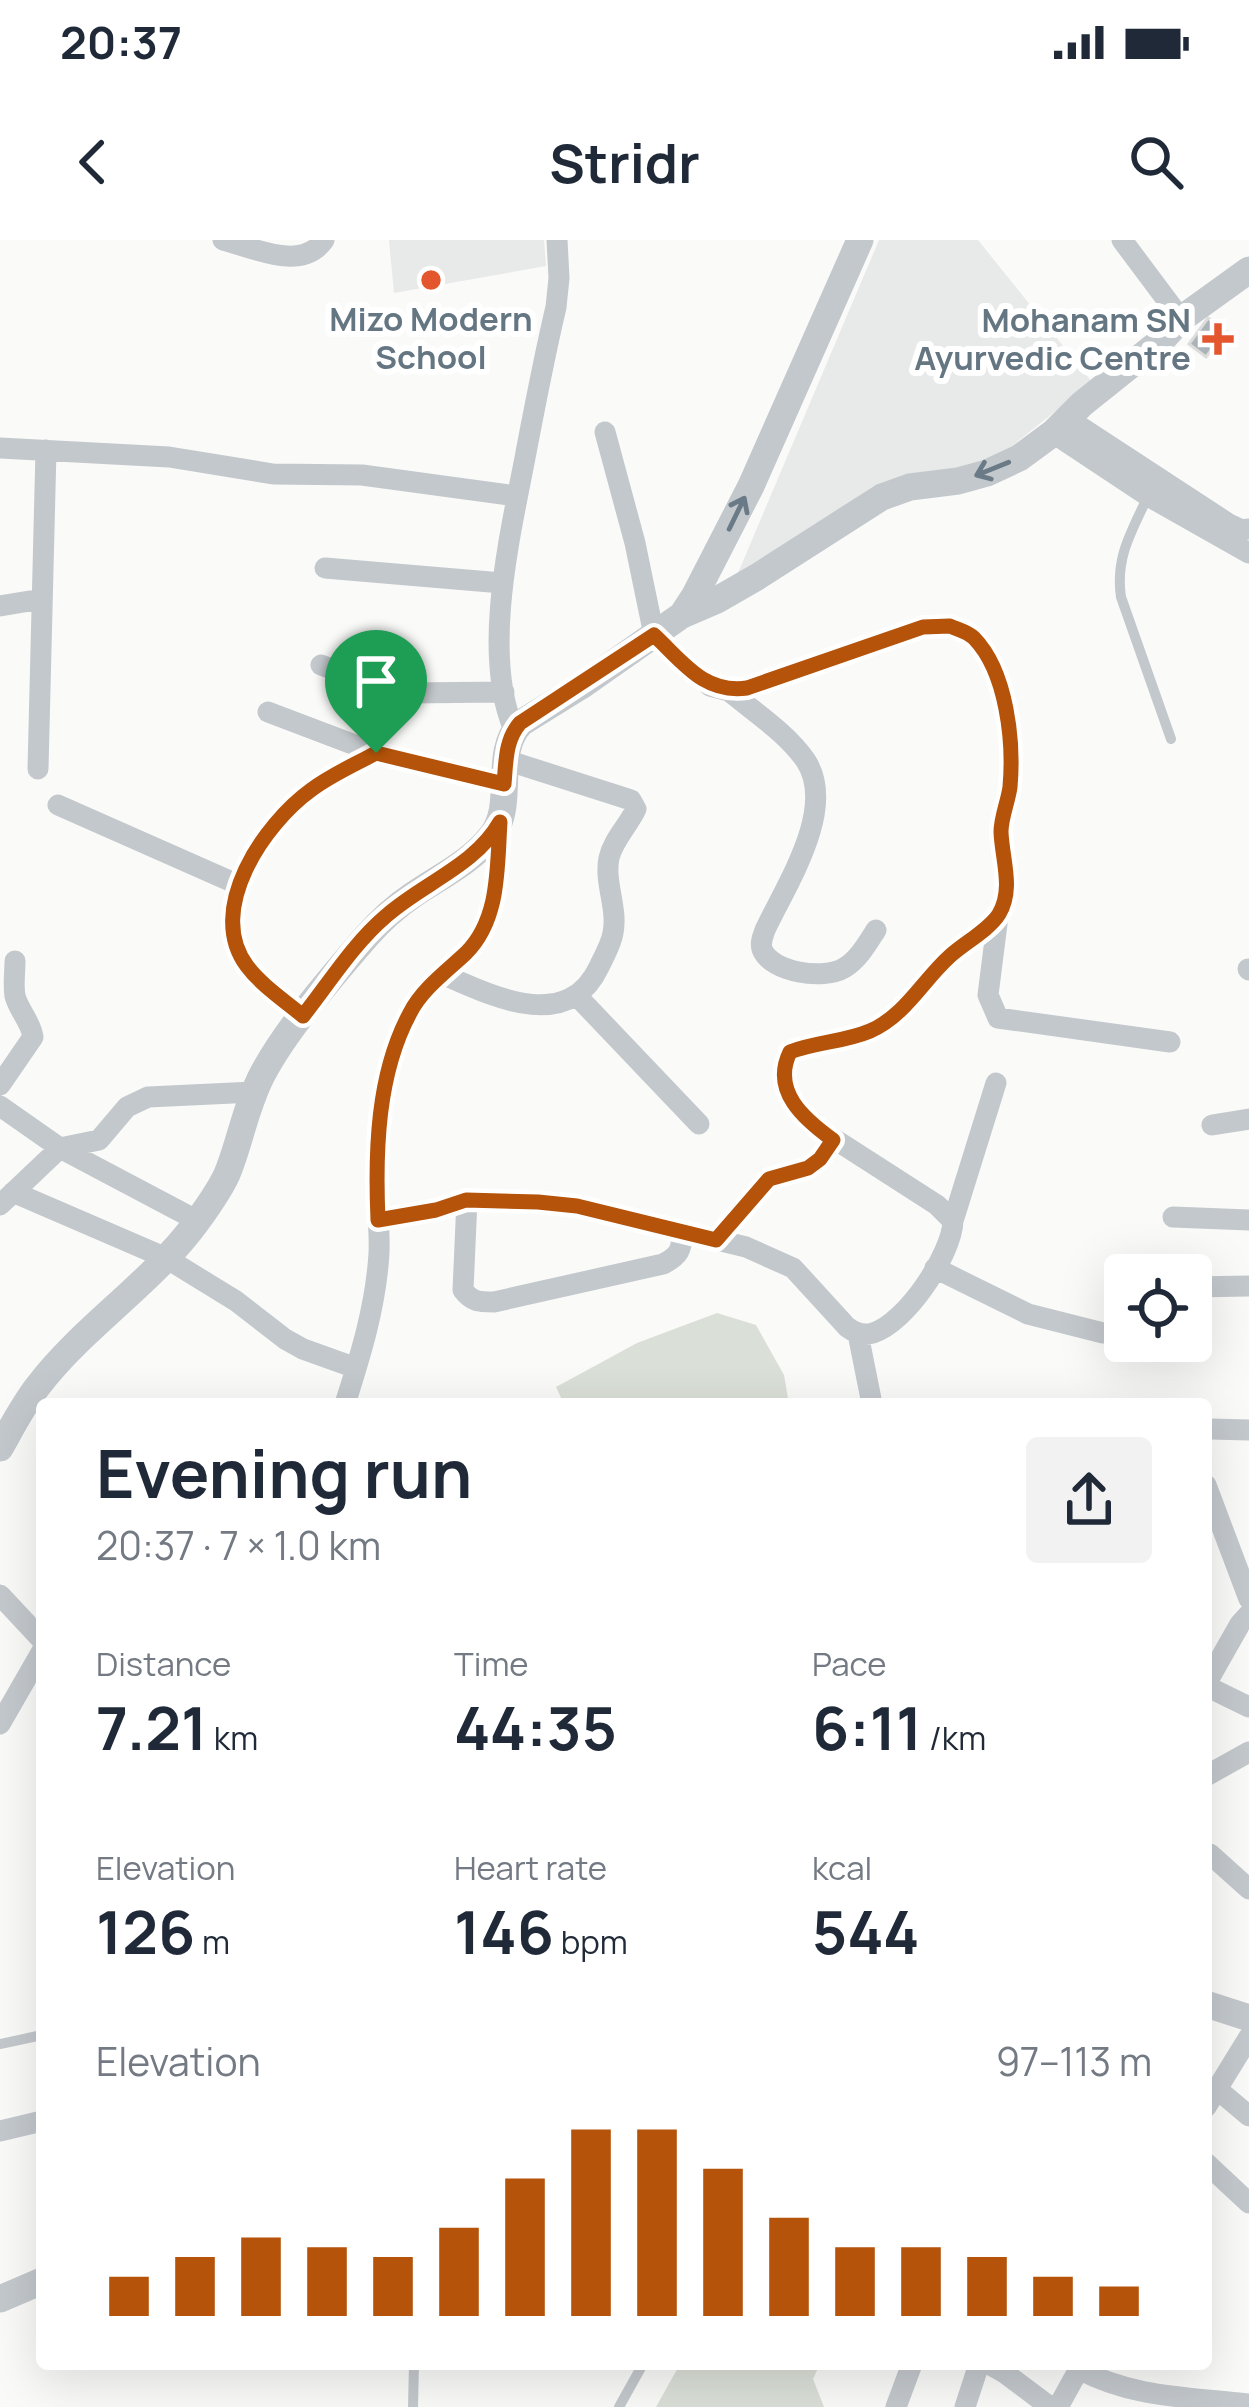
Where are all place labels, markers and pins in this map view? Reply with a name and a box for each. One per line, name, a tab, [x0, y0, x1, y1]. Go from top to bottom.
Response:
marker: Mizo Modern School	[418, 267, 444, 293]
place label: Mizo Modern School	[329, 296, 533, 379]
place label: Mohanam SN Ayurvedic Centre	[914, 297, 1191, 380]
marker: Mohanam SN Ayurvedic Centre	[1202, 323, 1234, 355]
pin	[325, 630, 427, 753]

